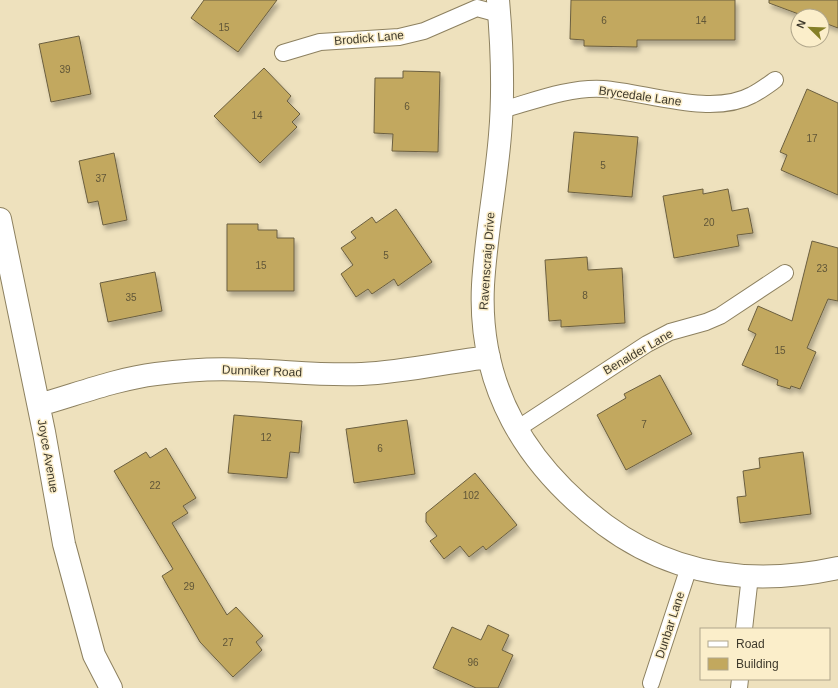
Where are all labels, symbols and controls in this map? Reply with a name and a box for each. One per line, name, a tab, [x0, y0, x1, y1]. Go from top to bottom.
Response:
north arrow	[790, 8, 830, 48]
house number: 6	[601, 15, 607, 26]
house number: 14	[695, 15, 707, 26]
text: N	[794, 18, 808, 30]
house number: 15	[218, 22, 230, 33]
street label: Brodick Lane	[333, 28, 405, 48]
house number: 39	[59, 64, 71, 75]
street label: Brycedale Lane	[598, 83, 683, 109]
house number: 6	[404, 101, 410, 112]
house number: 14	[251, 110, 263, 121]
house number: 17	[806, 133, 818, 144]
house number: 5	[600, 160, 606, 171]
house number: 37	[95, 173, 107, 184]
street label: Ravenscraig Drive	[477, 211, 497, 310]
house number: 20	[703, 217, 715, 228]
house number: 5	[383, 250, 389, 261]
house number: 15	[255, 260, 267, 271]
house number: 23	[816, 263, 828, 274]
house number: 8	[582, 290, 588, 301]
house number: 35	[125, 292, 137, 303]
street label: Benalder Lane	[601, 326, 676, 378]
house number: 15	[774, 345, 786, 356]
street label: Dunniker Road	[222, 363, 302, 379]
street label: Joyce Avenue	[35, 418, 61, 494]
house number: 7	[641, 419, 647, 430]
house number: 12	[260, 432, 272, 443]
house number: 6	[377, 443, 383, 454]
house number: 22	[149, 480, 161, 491]
house number: 102	[463, 490, 480, 501]
house number: 29	[183, 581, 195, 592]
street label: Dunbar Lane	[653, 590, 687, 660]
legend	[700, 628, 830, 680]
house number: 27	[222, 637, 234, 648]
text: Road	[736, 637, 765, 651]
house number: 96	[467, 657, 479, 668]
text: Building	[736, 657, 779, 671]

